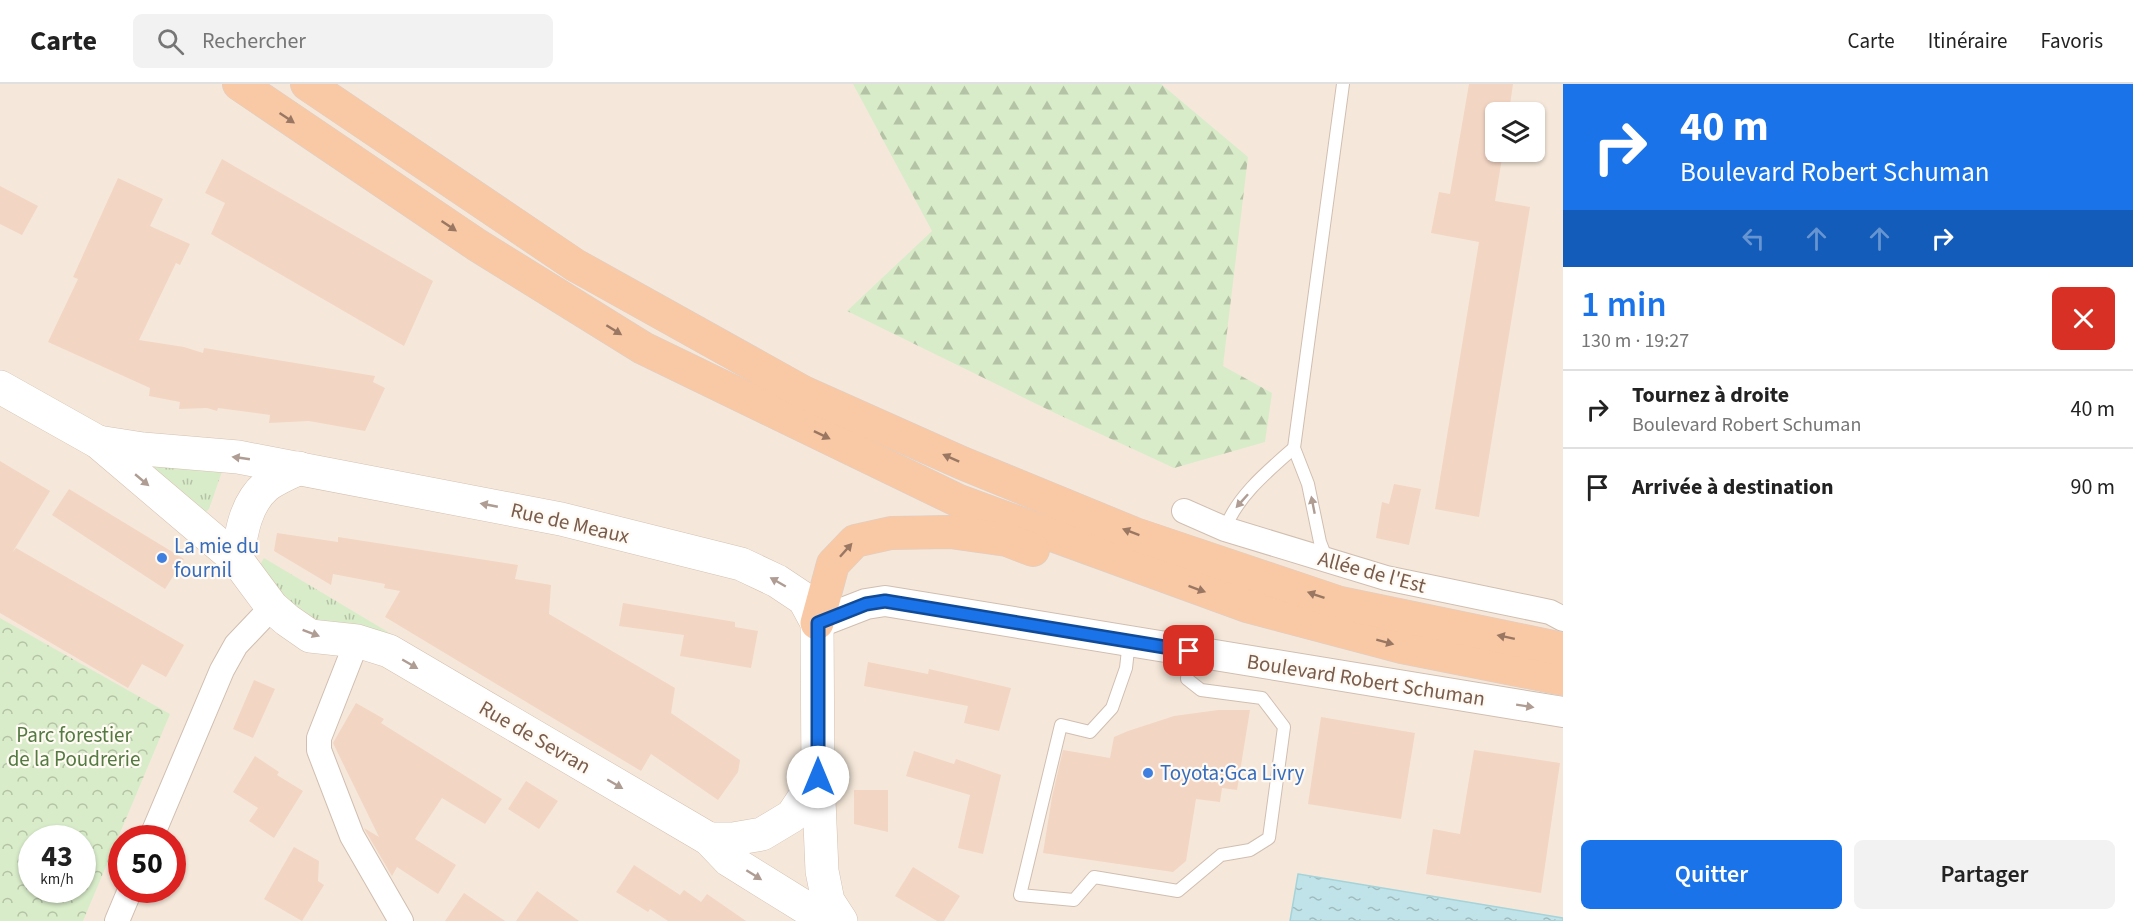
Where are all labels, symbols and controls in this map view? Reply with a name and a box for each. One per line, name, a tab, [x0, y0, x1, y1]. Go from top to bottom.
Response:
search box	[133, 14, 553, 68]
text: Carte	[30, 21, 97, 61]
icon: search	[154, 25, 187, 58]
text: Rechercher	[202, 25, 306, 57]
text: Carte	[1848, 26, 1895, 56]
text: Itinéraire	[1928, 26, 2007, 56]
text: Favoris	[2040, 26, 2103, 56]
text: 40 m	[1680, 97, 1769, 157]
map controls	[1485, 102, 1545, 162]
button: layers	[1485, 102, 1545, 162]
icon: right	[1581, 108, 1659, 186]
one-way arrow	[278, 112, 295, 123]
text: Boulevard Robert Schuman	[1680, 153, 1990, 192]
one-way arrow	[440, 220, 456, 232]
icon: left	[1737, 222, 1770, 255]
icon: ahead	[1800, 222, 1833, 255]
icon: ahead	[1863, 222, 1896, 255]
icon: right	[1926, 222, 1959, 255]
text: 1 min	[1581, 279, 1667, 330]
button: close	[2052, 287, 2115, 350]
one-way arrow	[606, 324, 622, 335]
text: 130 m · 19:27	[1581, 327, 1689, 355]
text: Tournez à droite	[1632, 379, 1789, 411]
icon: right	[1581, 393, 1614, 426]
text: 40 m	[2070, 393, 2115, 425]
text: Boulevard Robert Schuman	[1632, 411, 1861, 439]
one-way arrow	[814, 431, 831, 440]
one-way arrow	[231, 453, 250, 462]
one-way arrow	[941, 453, 959, 463]
icon: arrive	[1581, 471, 1614, 504]
text: Arrivée à destination	[1632, 471, 1834, 503]
text: 90 m	[2070, 471, 2115, 503]
one-way arrow	[134, 473, 149, 486]
one-way arrow	[1235, 494, 1249, 508]
street label: Rue de Meaux	[508, 495, 633, 551]
one-way arrow	[1308, 495, 1317, 514]
one-way arrow	[480, 500, 499, 509]
one-way arrow	[1122, 527, 1140, 536]
place label: La mie du fournil	[174, 531, 259, 585]
one-way arrow	[839, 543, 853, 558]
street label: Allée de l'Est	[1315, 543, 1429, 601]
marker: La mie du fournil	[155, 551, 169, 565]
one-way arrow	[769, 577, 786, 587]
one-way arrow	[1188, 584, 1206, 594]
one-way arrow	[1306, 590, 1324, 599]
pin	[1163, 625, 1214, 676]
one-way arrow	[302, 628, 320, 638]
one-way arrow	[1496, 632, 1515, 641]
icon: arrive	[1172, 634, 1205, 667]
one-way arrow	[1376, 638, 1394, 648]
street label: Boulevard Robert Schuman	[1245, 646, 1487, 714]
one-way arrow	[402, 658, 418, 669]
street label: Rue de Sevran	[474, 693, 596, 781]
one-way arrow	[1515, 701, 1534, 710]
park label: Parc forestier de la Poudrerie	[8, 720, 140, 774]
position arrow	[786, 745, 850, 809]
place label: Toyota;Gca Livry	[1160, 758, 1304, 788]
marker: Toyota;Gca Livry	[1141, 766, 1155, 780]
one-way arrow	[607, 778, 623, 789]
speed limit sign: 50	[108, 825, 186, 903]
text: 43	[41, 835, 73, 878]
button: Quitter	[1581, 840, 1842, 909]
button: Partager	[1854, 840, 2115, 909]
text: km/h	[40, 869, 74, 890]
one-way arrow	[746, 870, 762, 881]

